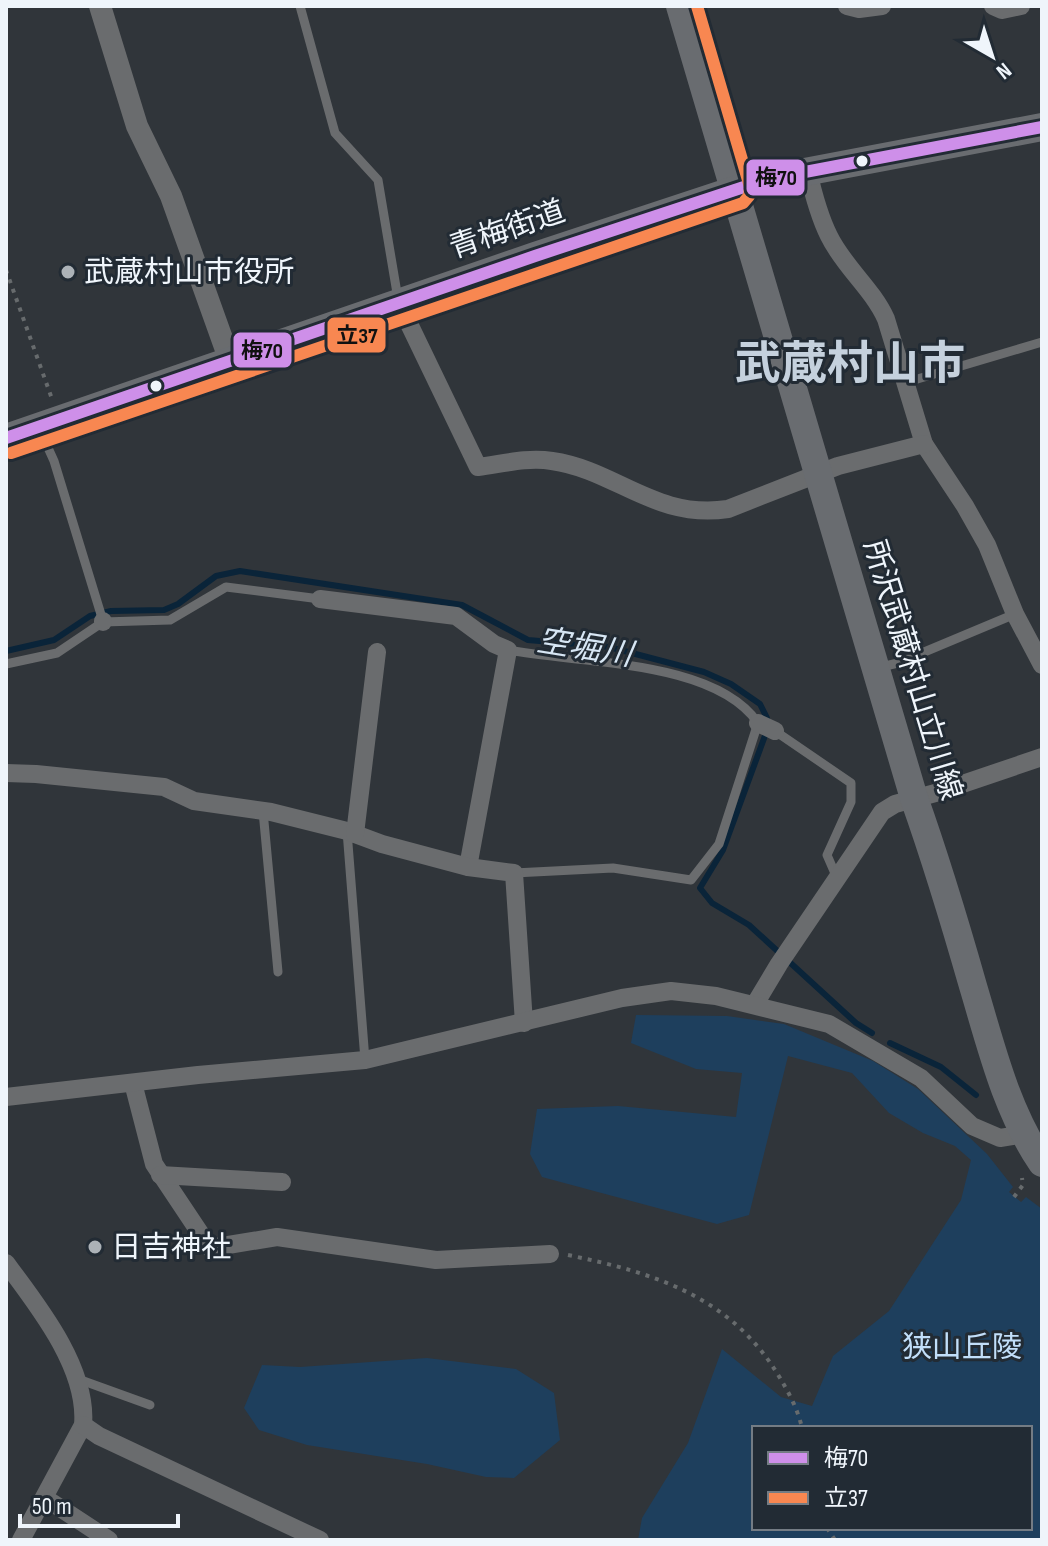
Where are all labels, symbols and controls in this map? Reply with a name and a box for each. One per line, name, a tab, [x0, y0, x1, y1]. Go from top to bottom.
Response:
north arrow	[952, 16, 1032, 96]
text: N	[991, 56, 1017, 85]
unlabelled marker	[854, 153, 870, 169]
line badge: 梅70	[745, 158, 806, 197]
text: 梅70	[755, 165, 797, 192]
street label: 青梅街道	[445, 193, 570, 266]
place label: 武蔵村山市役所	[84, 255, 294, 291]
marker: 武蔵村山市役所	[59, 263, 77, 281]
line badge: 立37	[326, 316, 387, 354]
text: 立37	[336, 323, 378, 350]
line badge: 梅70	[232, 331, 293, 369]
text: 梅70	[241, 338, 283, 365]
district label: 武蔵村山市	[735, 338, 965, 393]
unlabelled marker	[148, 378, 164, 394]
street label: 所沢武蔵村山立川線	[855, 536, 969, 805]
water label: 空堀川	[534, 622, 638, 676]
place label: 日吉神社	[111, 1230, 231, 1266]
marker: 日吉神社	[86, 1238, 104, 1256]
park label: 狭山丘陵	[902, 1330, 1022, 1366]
legend	[752, 1426, 1032, 1530]
text: 梅70	[824, 1444, 868, 1473]
scale bar	[20, 1478, 178, 1528]
text: 立37	[824, 1484, 868, 1513]
text: 50 m	[32, 1492, 72, 1521]

